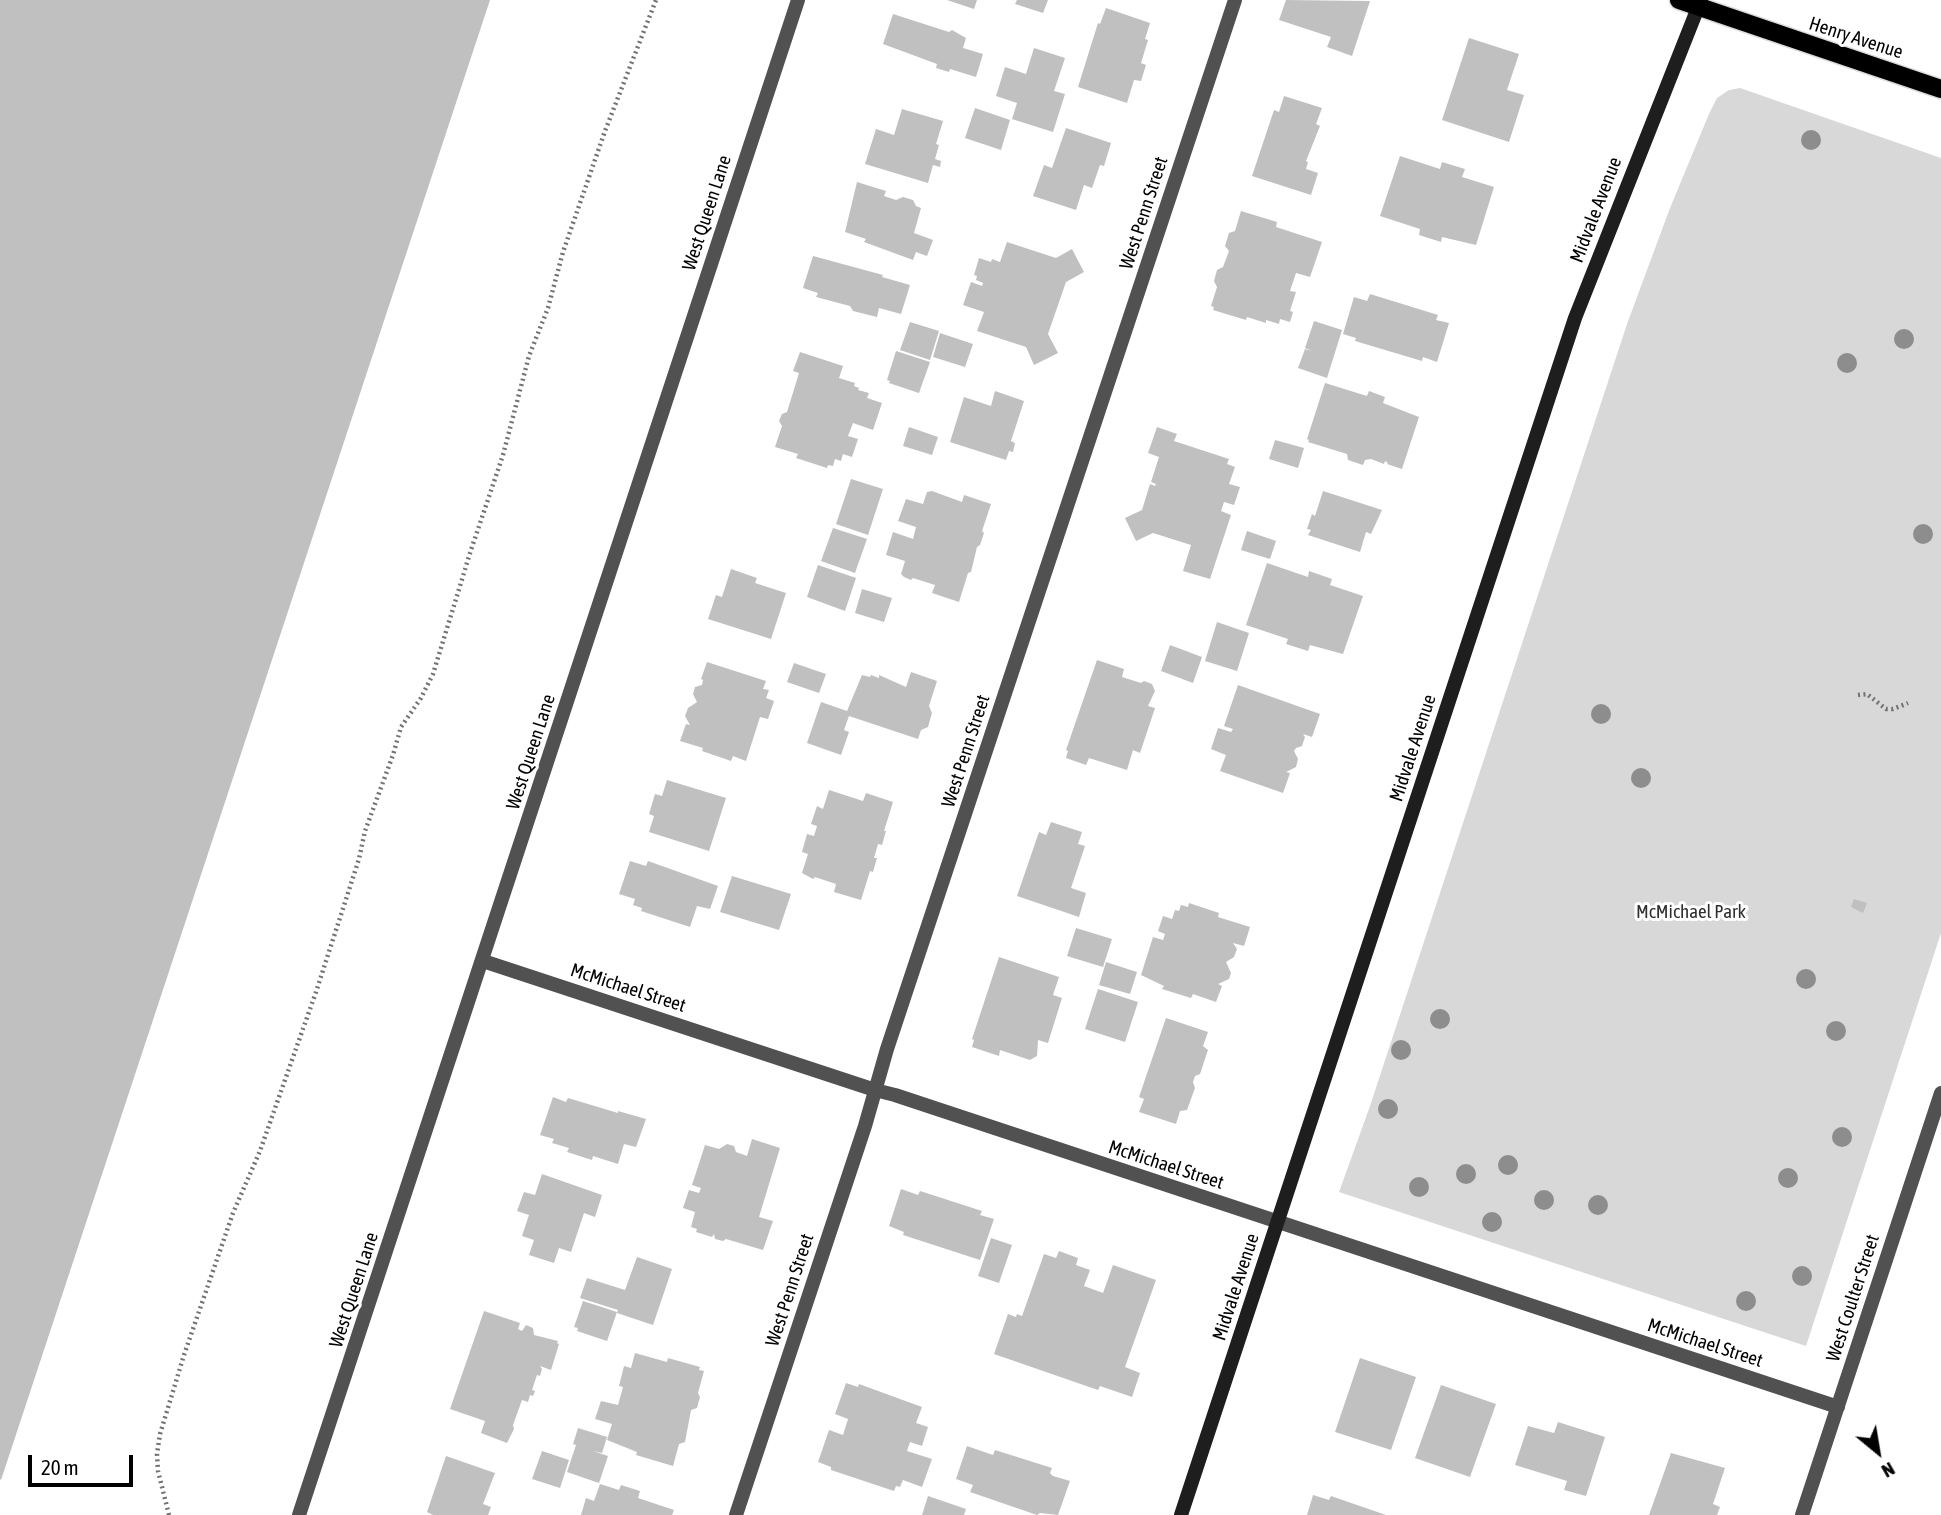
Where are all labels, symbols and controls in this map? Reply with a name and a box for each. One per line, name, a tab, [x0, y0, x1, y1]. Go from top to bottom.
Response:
street label: Henry Avenue	[1806, 12, 1906, 64]
street label: West Queen Lane	[678, 152, 736, 274]
street label: West Penn Street	[1115, 154, 1173, 272]
street label: Midvale Avenue	[1565, 154, 1627, 266]
street label: West Queen Lane	[502, 691, 560, 813]
street label: West Penn Street	[937, 692, 995, 810]
street label: Midvale Avenue	[1385, 692, 1441, 804]
park label: McMichael Park	[1636, 901, 1746, 923]
street label: McMichael Street	[567, 959, 689, 1017]
street label: McMichael Street	[1105, 1136, 1227, 1194]
street label: West Queen Lane	[325, 1229, 383, 1351]
street label: West Penn Street	[761, 1231, 819, 1349]
street label: Midvale Avenue	[1208, 1231, 1264, 1343]
street label: West Coulter Street	[1822, 1232, 1884, 1364]
street label: McMichael Street	[1644, 1314, 1766, 1372]
north arrow	[1843, 1417, 1913, 1487]
scale bar	[32, 1442, 136, 1486]
text: 20 m	[41, 1455, 79, 1479]
text: N	[1878, 1458, 1899, 1483]

